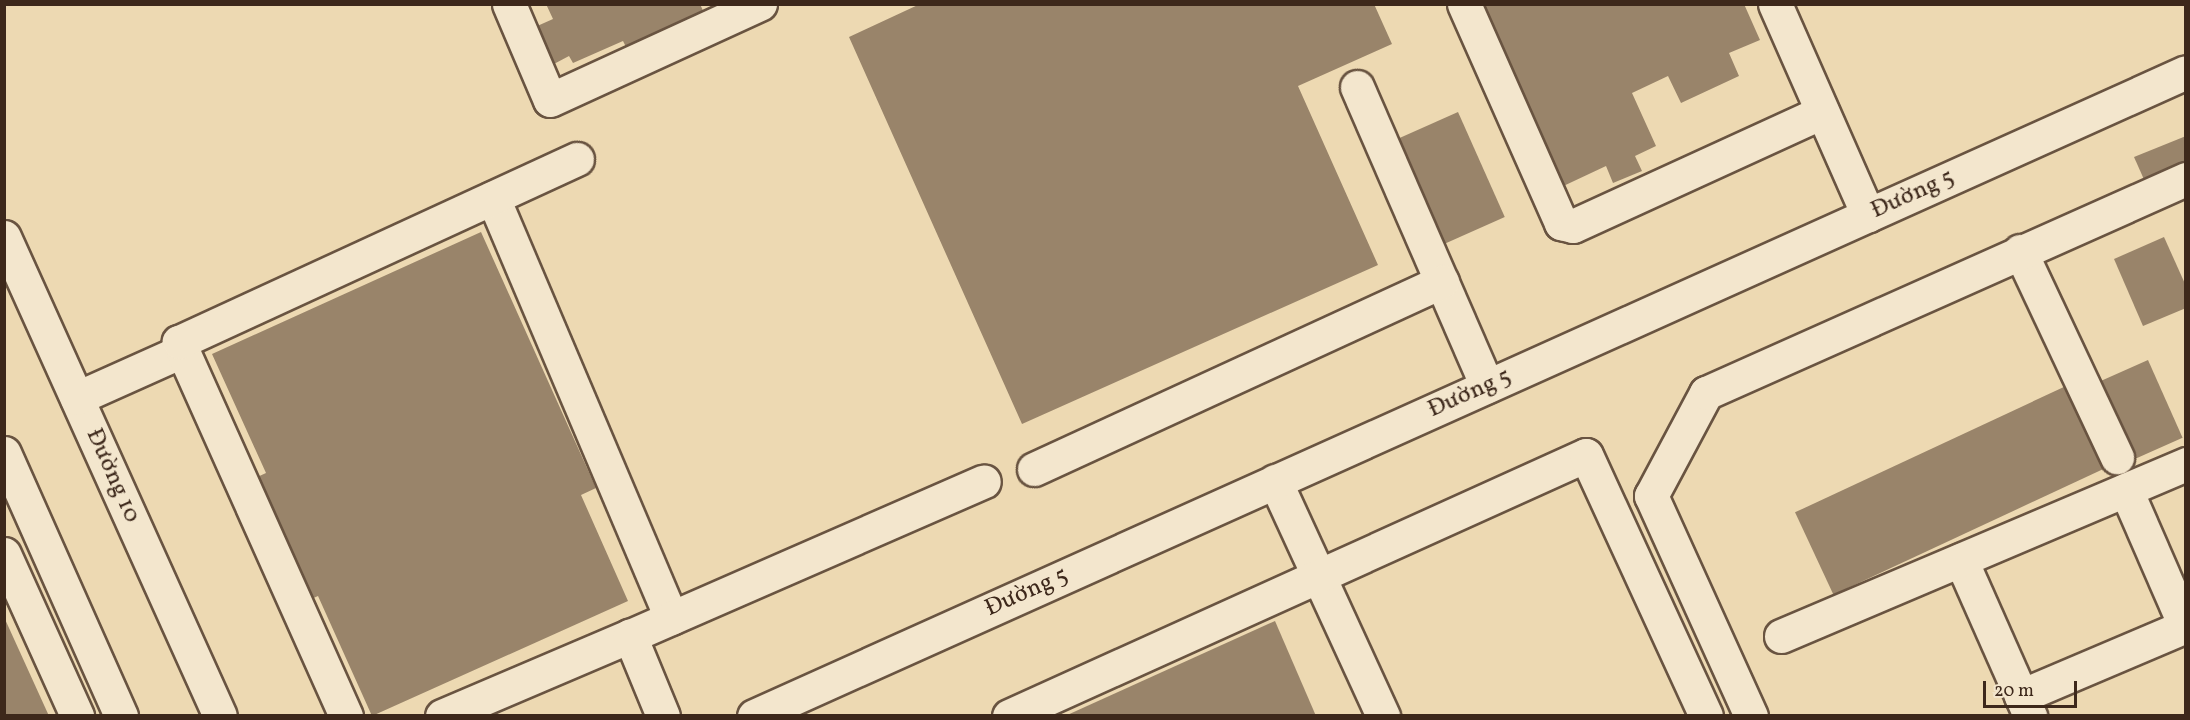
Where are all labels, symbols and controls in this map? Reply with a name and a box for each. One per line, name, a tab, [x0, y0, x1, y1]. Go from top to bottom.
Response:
street label: Đường 5	[1867, 164, 1959, 226]
street label: Đường 5	[1424, 363, 1516, 425]
street label: Đường 10	[78, 424, 146, 528]
street label: Đường 5	[981, 562, 1073, 624]
scale bar	[1986, 669, 2080, 707]
text: 20 m	[1994, 679, 2034, 704]

